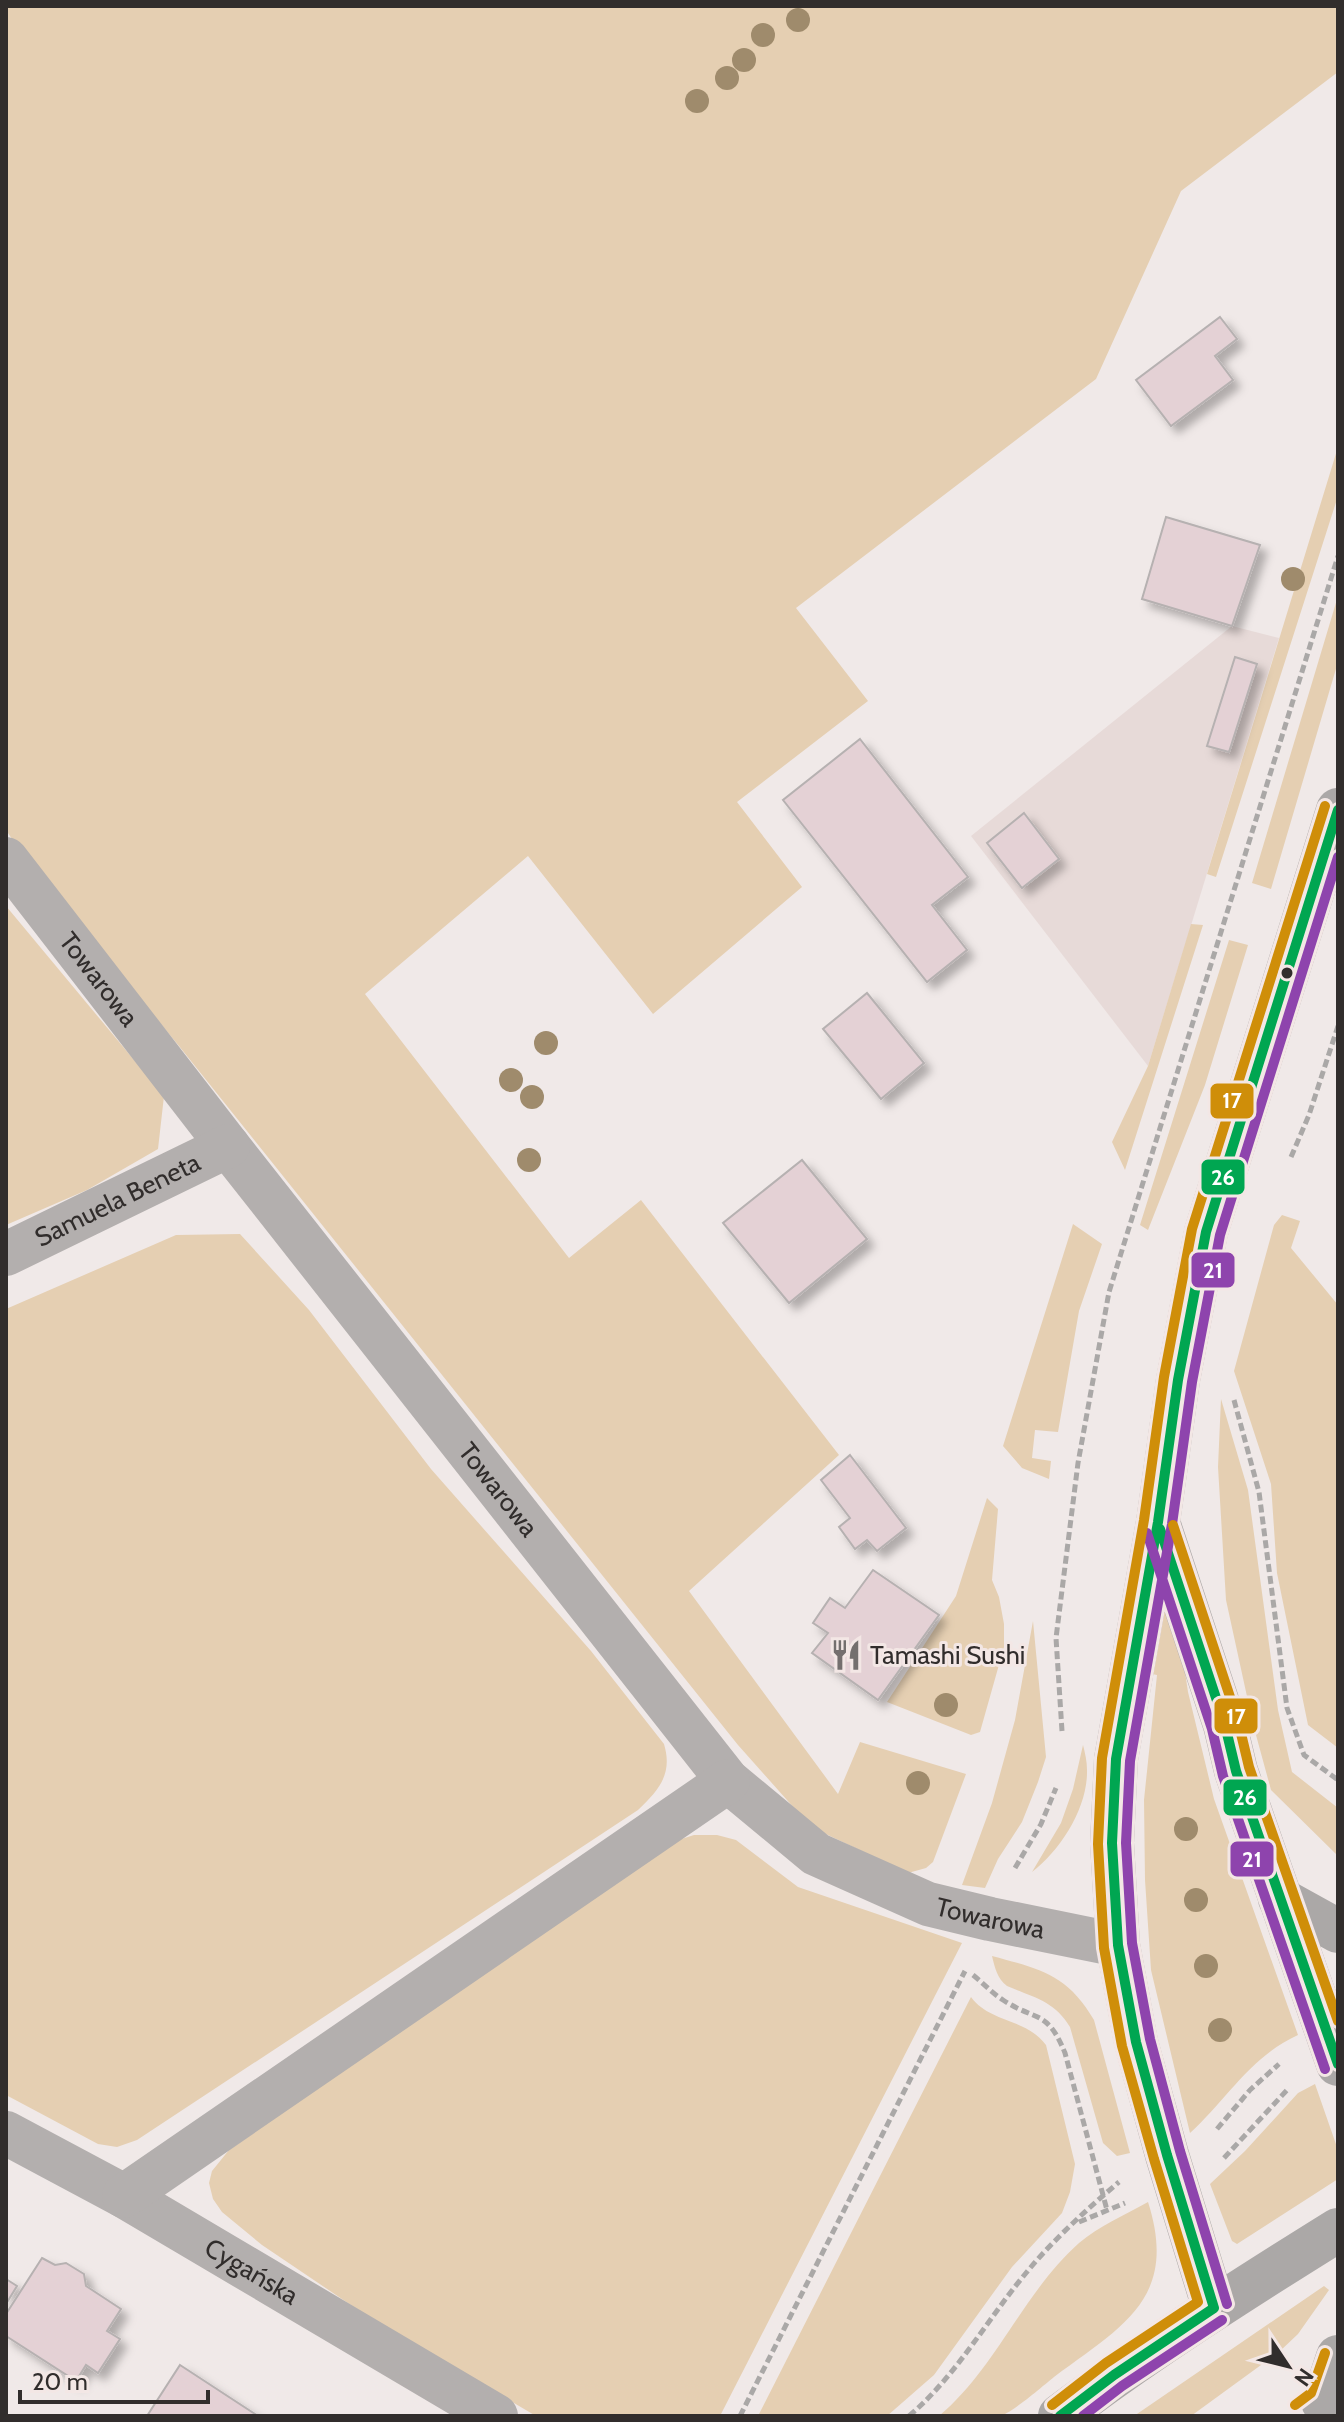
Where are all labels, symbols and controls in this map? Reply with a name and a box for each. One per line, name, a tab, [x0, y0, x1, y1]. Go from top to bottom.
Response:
street label: Towarowa	[53, 926, 146, 1033]
unlabelled marker	[1279, 965, 1295, 981]
line badge: 17	[1209, 1082, 1255, 1120]
text: 17	[1222, 1087, 1242, 1114]
street label: Samuela Beneta	[30, 1146, 206, 1253]
line badge: 26	[1200, 1158, 1246, 1196]
text: 26	[1211, 1164, 1235, 1191]
line badge: 21	[1190, 1251, 1236, 1289]
text: 21	[1203, 1257, 1223, 1284]
street label: Towarowa	[452, 1436, 546, 1543]
restaurant icon: Tamashi Sushi	[829, 1638, 863, 1672]
place label: Tamashi Sushi	[870, 1639, 1025, 1671]
line badge: 17	[1213, 1697, 1259, 1735]
text: 17	[1226, 1703, 1246, 1730]
line badge: 26	[1222, 1778, 1268, 1817]
text: 26	[1233, 1784, 1257, 1811]
line badge: 21	[1229, 1840, 1275, 1878]
text: 21	[1242, 1846, 1262, 1873]
street label: Towarowa	[933, 1890, 1048, 1946]
street label: Cygańska	[199, 2231, 305, 2312]
north arrow	[1248, 2326, 1328, 2406]
scale bar	[20, 2354, 208, 2404]
text: N	[1288, 2363, 1319, 2391]
text: 20 m	[32, 2367, 88, 2396]

